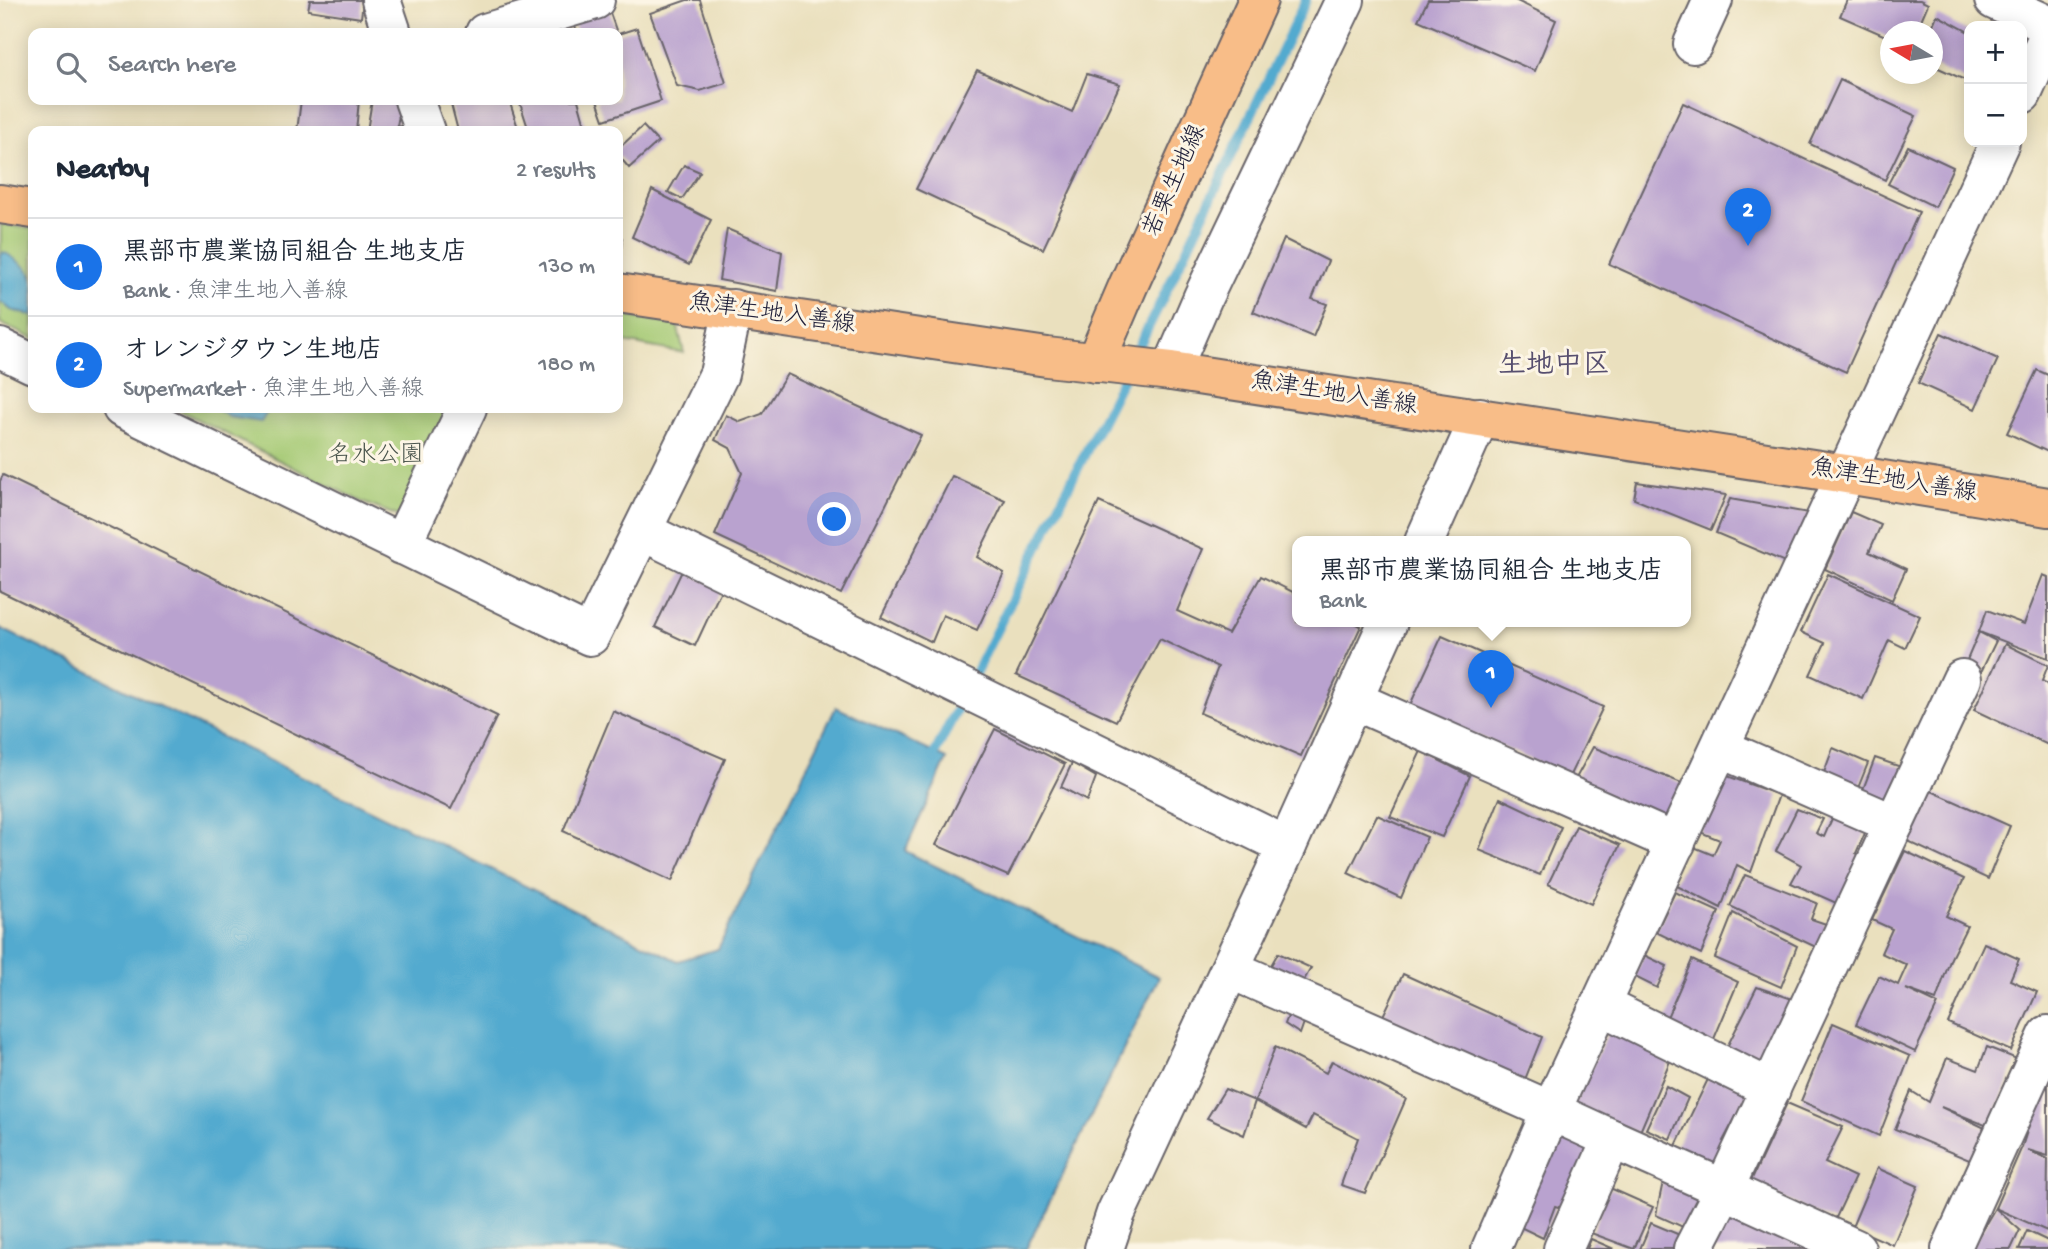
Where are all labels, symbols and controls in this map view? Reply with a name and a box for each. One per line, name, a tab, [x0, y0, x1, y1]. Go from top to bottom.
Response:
north arrow	[1880, 21, 1943, 84]
map controls	[1964, 21, 2027, 147]
button: +	[1964, 21, 2027, 84]
search box	[28, 28, 623, 105]
icon: search	[52, 48, 90, 86]
text: Search here	[108, 51, 236, 82]
button: −	[1964, 84, 2027, 147]
street label: 若栗生地線	[1137, 120, 1214, 242]
text: Nearby	[56, 154, 149, 189]
text: 2 results	[516, 158, 595, 185]
pin: 2	[1725, 188, 1771, 246]
text: 黒部市農業協同組合 生地支店	[123, 239, 467, 270]
text: 1	[74, 254, 84, 281]
text: 130 m	[539, 254, 595, 281]
text: Bank · 魚津生地入善線	[123, 279, 348, 306]
street label: 魚津生地入善線	[687, 288, 857, 341]
text: オレンジタウン生地店	[123, 337, 382, 368]
district label: 生地中区	[1498, 348, 1610, 383]
text: 2	[73, 352, 85, 379]
text: 180 m	[538, 352, 595, 379]
street label: 魚津生地入善線	[1249, 367, 1419, 422]
text: Supermarket · 魚津生地入善線	[123, 377, 424, 404]
park label: 名水公園	[328, 441, 424, 471]
street label: 魚津生地入善線	[1809, 454, 1979, 509]
your location	[817, 502, 851, 536]
popup	[1292, 536, 1691, 627]
text: 黒部市農業協同組合 生地支店	[1319, 558, 1664, 589]
text: Bank	[1319, 589, 1365, 616]
pin: 1	[1468, 650, 1514, 708]

